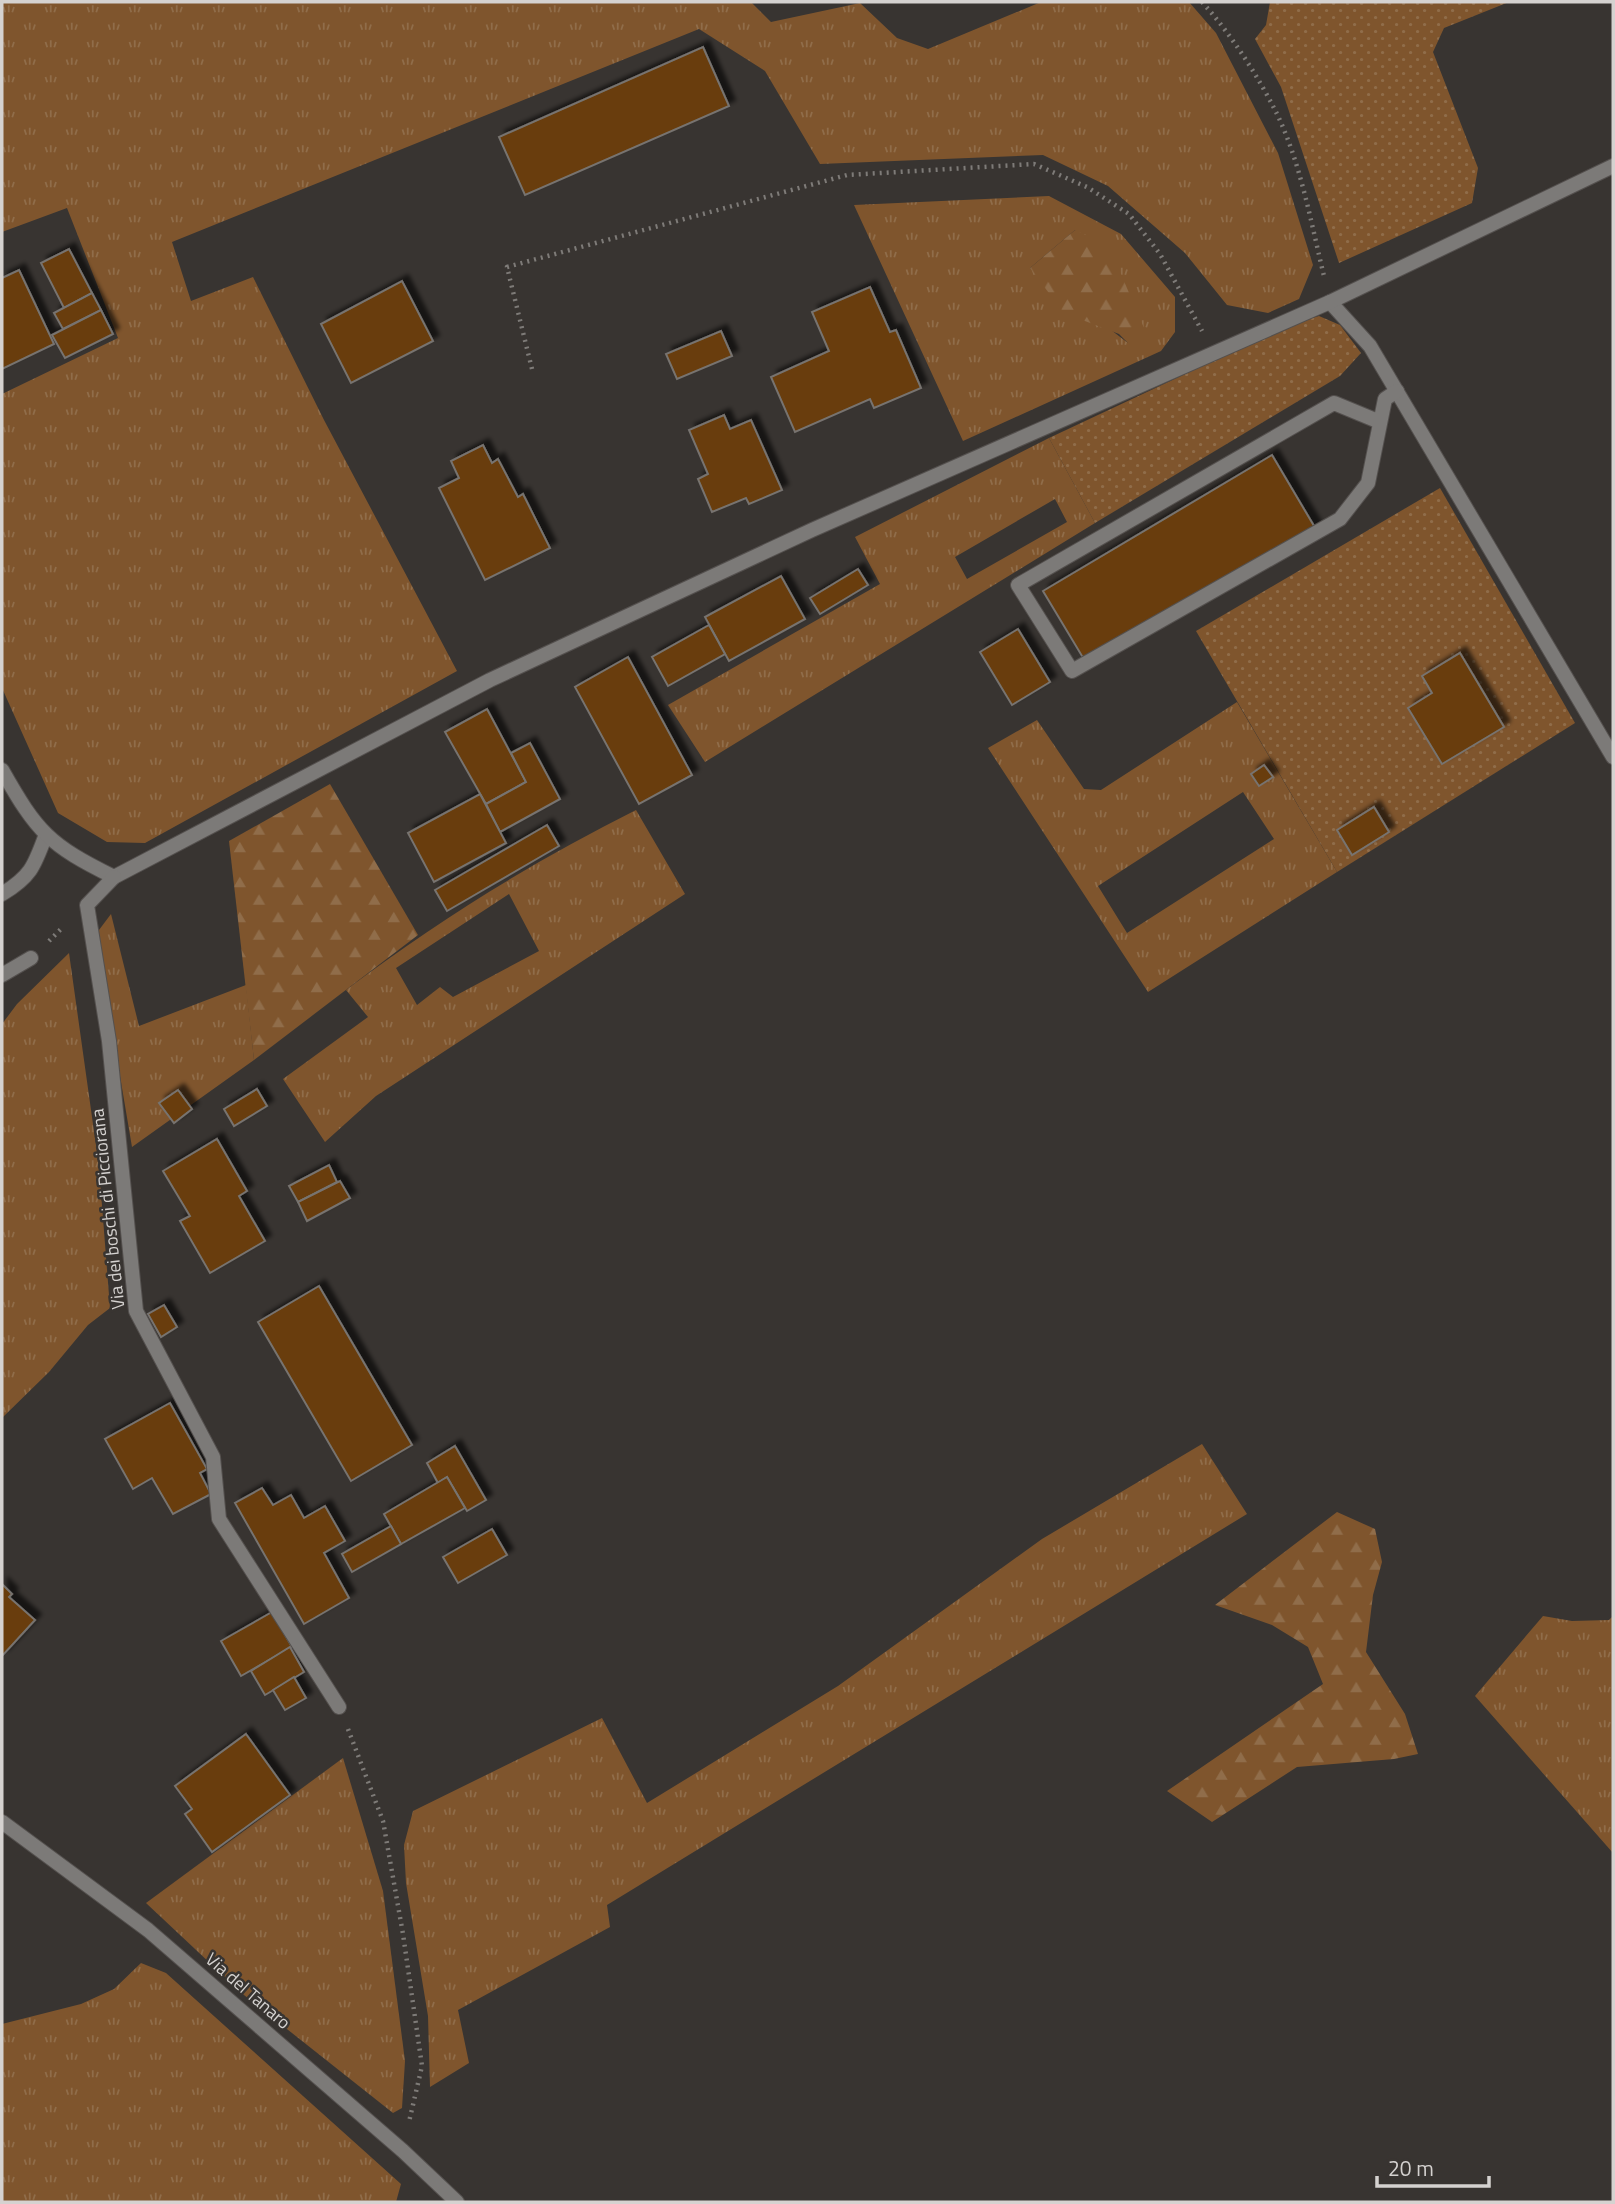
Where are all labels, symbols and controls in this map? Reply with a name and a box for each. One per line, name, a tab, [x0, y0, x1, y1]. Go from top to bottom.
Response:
street label: Via dei boschi di Picciorana	[84, 1107, 131, 1311]
street label: Via del Tanaro	[200, 1946, 297, 2035]
scale bar	[1377, 2144, 1489, 2188]
text: 20 m	[1388, 2152, 1434, 2184]

